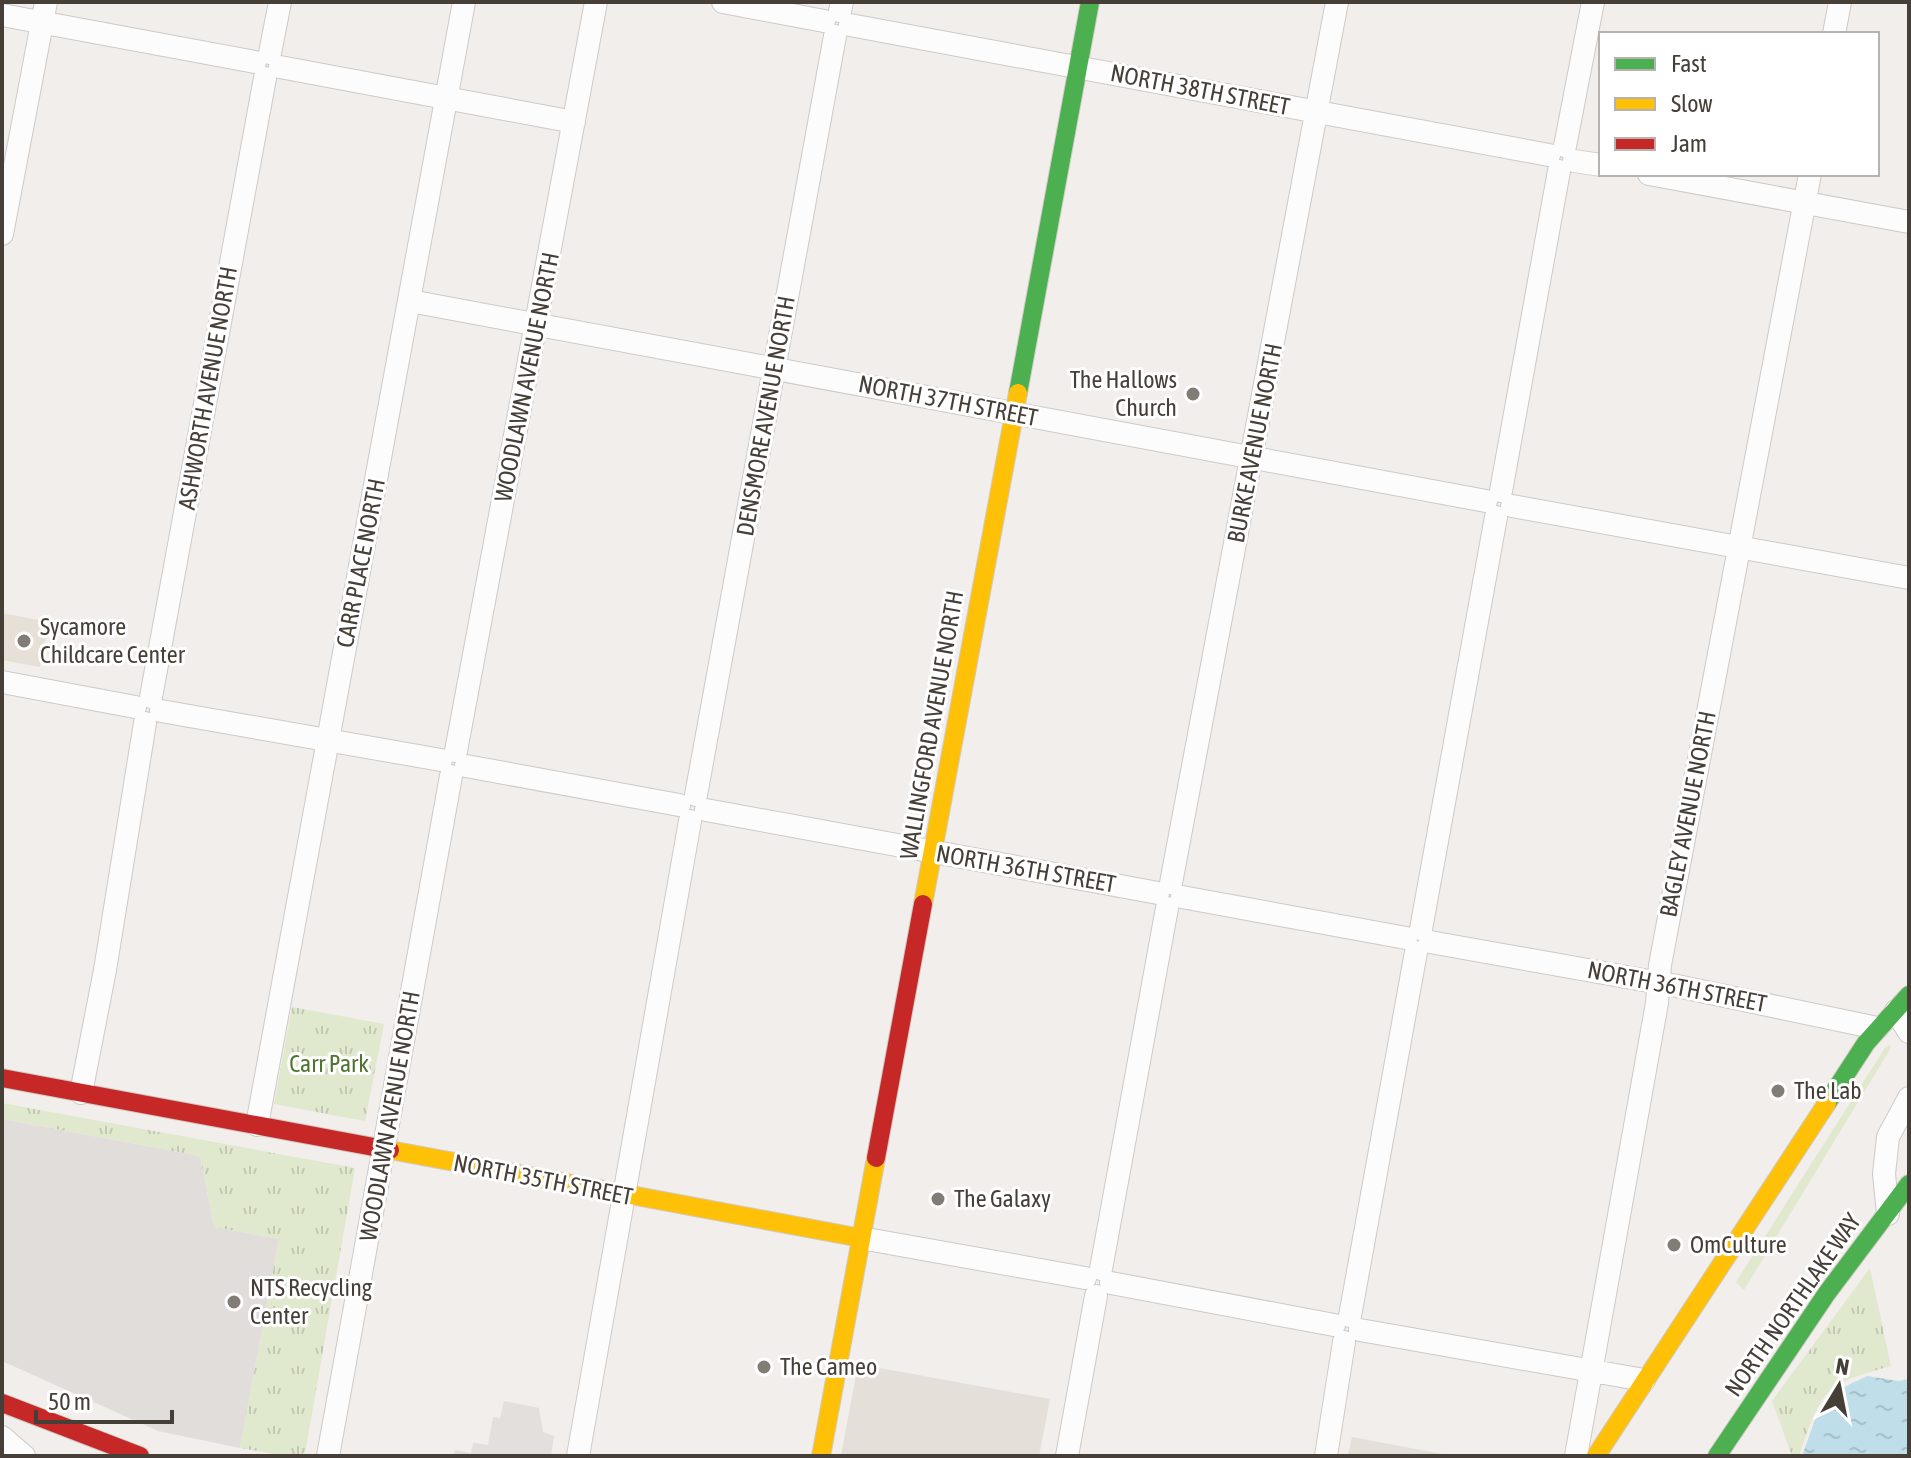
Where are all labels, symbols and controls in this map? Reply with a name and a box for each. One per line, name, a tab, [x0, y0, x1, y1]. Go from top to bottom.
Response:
legend	[1599, 32, 1879, 176]
text: Fast	[1671, 50, 1707, 77]
street label: NORTH 38TH STREET	[1108, 59, 1292, 120]
text: Slow	[1671, 90, 1713, 117]
text: Jam	[1671, 130, 1707, 157]
street label: WOODLAWN AVENUE NORTH	[489, 250, 564, 504]
street label: ASHWORTH AVENUE NORTH	[173, 264, 242, 512]
street label: DENSMORE AVENUE NORTH	[731, 294, 800, 538]
street label: BURKE AVENUE NORTH	[1222, 341, 1287, 545]
place label: The Hallows Church	[1070, 366, 1177, 421]
street label: NORTH 37TH STREET	[856, 370, 1040, 431]
marker: The Hallows Church	[1184, 385, 1202, 403]
street label: CARR PLACE NORTH	[331, 476, 390, 650]
street label: WALLINGFORD AVENUE NORTH	[895, 588, 968, 861]
place label: Sycamore Childcare Center	[40, 613, 186, 668]
marker: Sycamore Childcare Center	[15, 632, 33, 650]
street label: BAGLEY AVENUE NORTH	[1654, 709, 1721, 919]
street label: NORTH 36TH STREET	[934, 839, 1118, 898]
street label: NORTH 36TH STREET	[1585, 956, 1769, 1017]
street label: WOODLAWN AVENUE NORTH	[354, 989, 425, 1243]
park label: Carr Park	[289, 1050, 369, 1077]
place label: The Lab	[1794, 1077, 1862, 1104]
marker: The Lab	[1769, 1082, 1787, 1100]
street label: NORTH 35TH STREET	[451, 1149, 635, 1210]
place label: The Galaxy	[954, 1185, 1051, 1212]
marker: The Galaxy	[929, 1190, 947, 1208]
street label: NORTH NORTHLAKE WAY	[1719, 1208, 1867, 1402]
place label: OmCulture	[1690, 1231, 1787, 1258]
marker: OmCulture	[1665, 1236, 1683, 1254]
place label: NTS Recycling Center	[250, 1274, 373, 1329]
marker: NTS Recycling Center	[225, 1293, 243, 1311]
north arrow	[1799, 1346, 1879, 1426]
place label: The Cameo	[780, 1353, 877, 1380]
marker: The Cameo	[755, 1358, 773, 1376]
scale bar	[36, 1374, 172, 1424]
text: 50 m	[48, 1388, 91, 1415]

